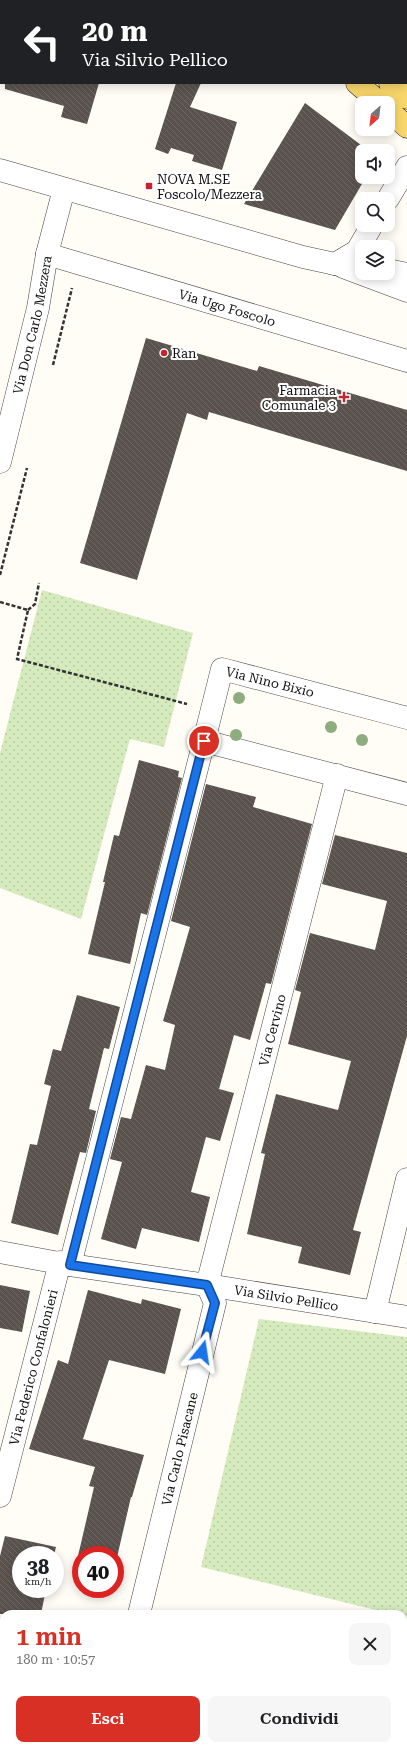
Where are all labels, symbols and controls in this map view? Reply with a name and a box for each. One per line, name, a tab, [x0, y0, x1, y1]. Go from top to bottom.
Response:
text: 20 m	[82, 15, 147, 48]
icon: left	[16, 16, 68, 68]
text: Via Silvio Pellico	[82, 49, 228, 70]
north arrow	[355, 96, 395, 136]
map controls	[355, 96, 395, 280]
button: sound	[355, 144, 395, 184]
place label: NOVA M.SE Foscolo/Mezzera	[157, 172, 262, 202]
marker: NOVA M.SE Foscolo/Mezzera	[144, 181, 154, 191]
button: search	[355, 192, 395, 232]
button: layers	[355, 240, 395, 280]
street label: Via Don Carlo Mezzera	[10, 254, 54, 396]
street label: Via Ugo Foscolo	[177, 286, 277, 329]
place label: Ran	[172, 346, 197, 361]
marker: Ran	[159, 348, 169, 358]
place label: Farmacia Comunale 3	[262, 383, 336, 413]
marker: Farmacia Comunale 3	[339, 392, 349, 402]
street label: Via Nino Bixio	[224, 664, 316, 700]
pin	[187, 724, 221, 758]
icon: arrive	[193, 730, 215, 752]
street label: Via Cervino	[256, 992, 288, 1068]
street label: Via Silvio Pellico	[233, 1282, 340, 1313]
street label: Via Federico Confalonieri	[6, 1288, 60, 1447]
position arrow	[181, 1331, 223, 1373]
street label: Via Carlo Pisacane	[158, 1391, 200, 1507]
speed limit sign: 40	[72, 1546, 124, 1598]
text: 38	[27, 1555, 49, 1579]
text: km/h	[25, 1576, 51, 1587]
text: 1 min	[16, 1623, 82, 1651]
button: close	[349, 1623, 391, 1665]
text: 180 m · 10:57	[16, 1652, 95, 1667]
button: Esci	[16, 1696, 200, 1742]
button: Condividi	[208, 1696, 391, 1742]

